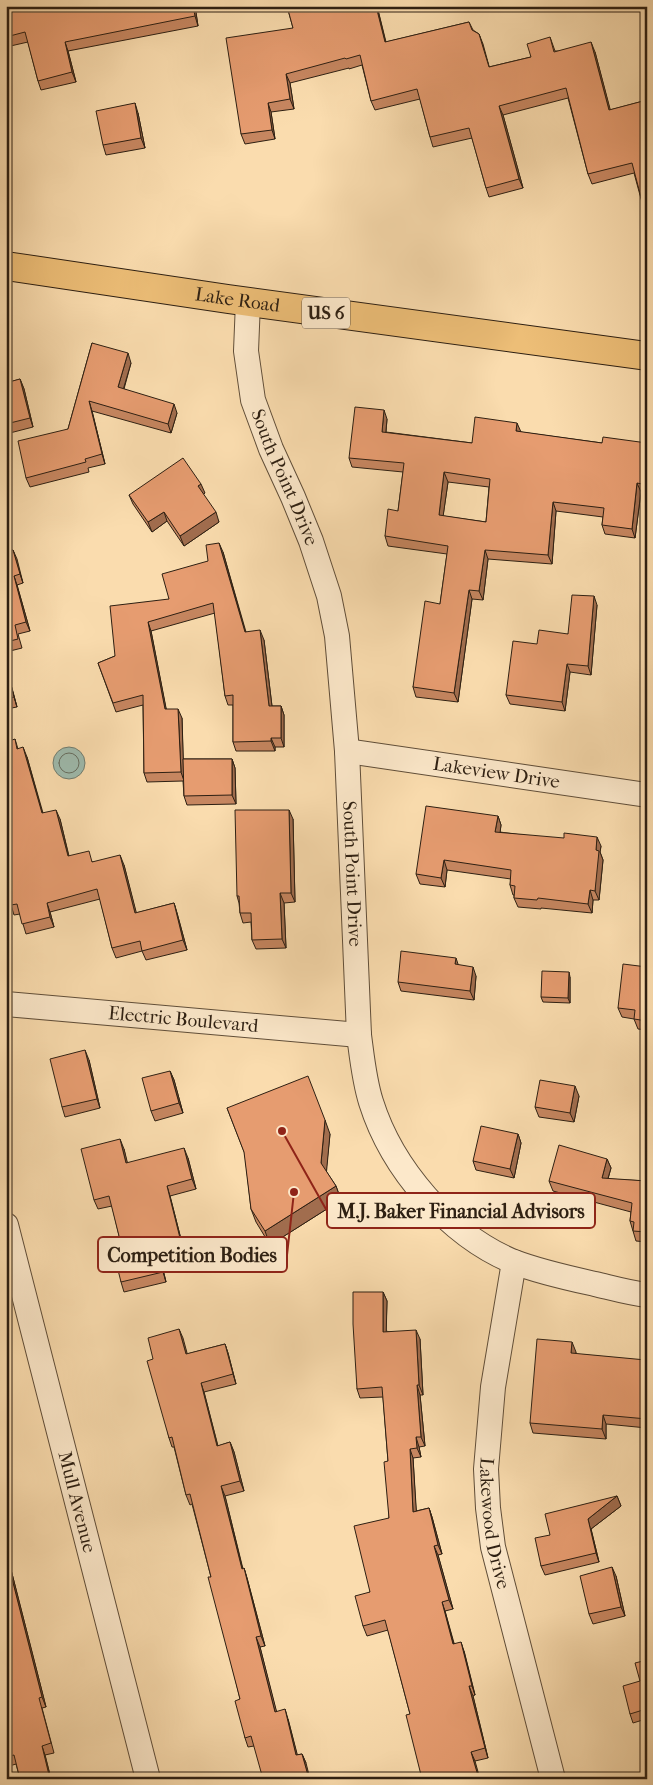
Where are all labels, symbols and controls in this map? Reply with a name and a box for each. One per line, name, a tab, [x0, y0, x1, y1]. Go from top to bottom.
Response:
street label: Lake Road	[193, 283, 282, 317]
road number: US 6	[302, 298, 350, 328]
street label: South Point Drive	[246, 406, 323, 549]
street label: Lakeview Drive	[431, 753, 561, 793]
street label: South Point Drive	[338, 800, 366, 947]
street label: Electric Boulevard	[107, 1002, 260, 1037]
callout: M.J. Baker Financial Advisors	[327, 1193, 595, 1228]
text: M.J. Baker Financial Advisors	[336, 1200, 585, 1223]
callout: Competition Bodies	[98, 1237, 287, 1272]
text: Competition Bodies	[107, 1244, 277, 1267]
street label: Mull Avenue	[53, 1449, 101, 1555]
street label: Lakewood Drive	[475, 1457, 514, 1591]

